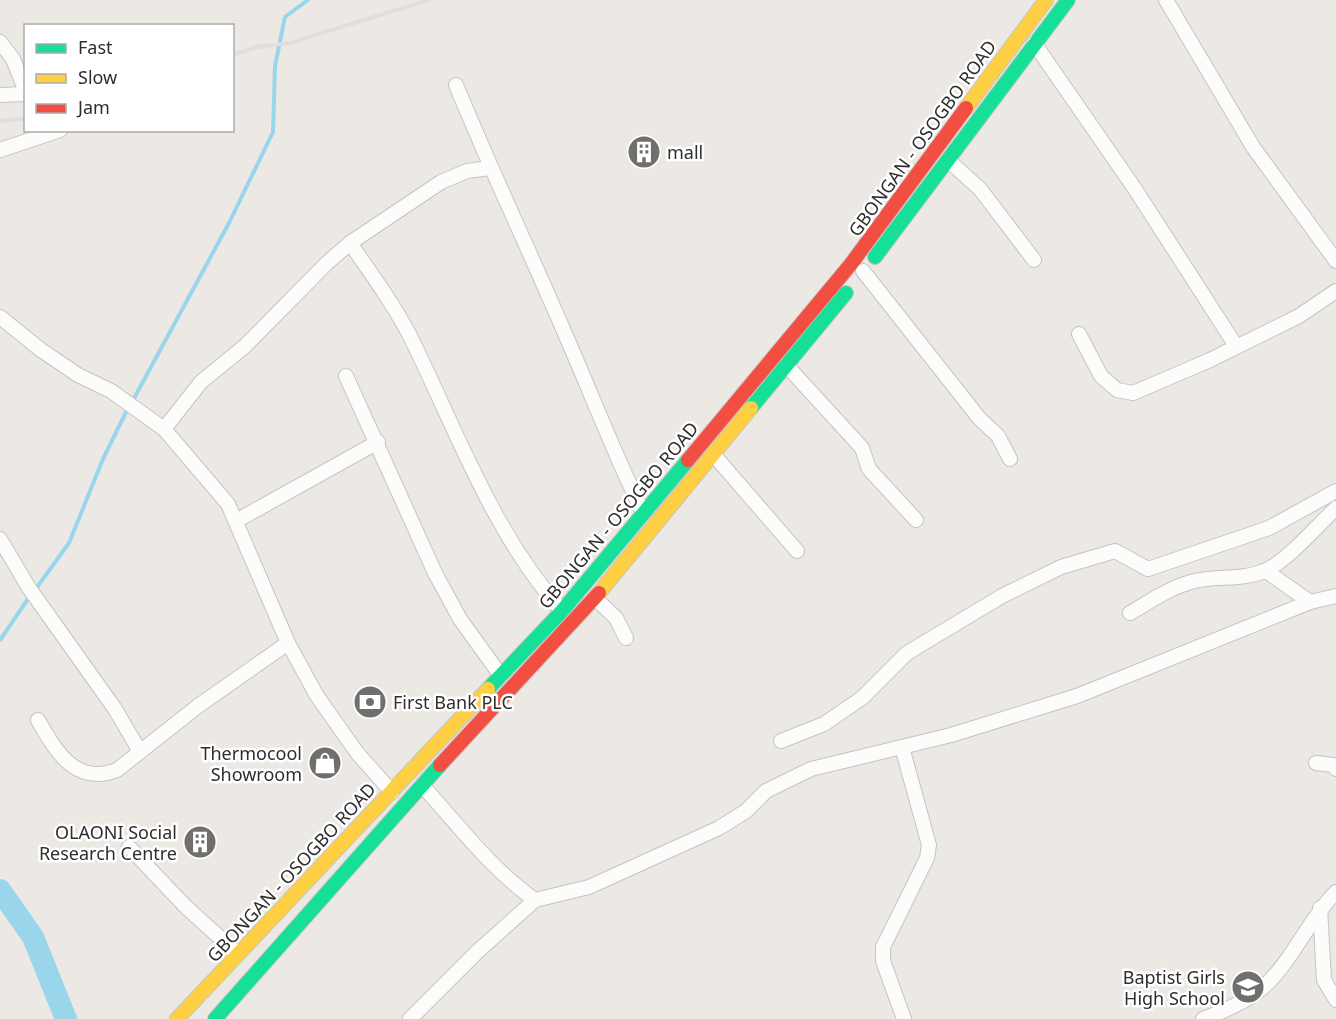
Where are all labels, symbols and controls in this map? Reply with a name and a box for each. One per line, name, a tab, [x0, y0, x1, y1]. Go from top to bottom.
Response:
legend	[24, 24, 234, 132]
text: Fast	[78, 35, 113, 59]
street label: GBONGAN - OSOGBO ROAD	[843, 35, 1001, 241]
text: Slow	[78, 65, 117, 89]
text: Jam	[76, 95, 110, 119]
building icon: mall	[626, 134, 662, 170]
place label: mall	[667, 140, 703, 164]
street label: GBONGAN - OSOGBO ROAD	[533, 416, 703, 614]
bank icon: First Bank PLC	[352, 684, 388, 720]
place label: First Bank PLC	[393, 690, 513, 714]
place label: Thermocool Showroom	[200, 741, 302, 786]
shop icon: Thermocool Showroom	[307, 745, 343, 781]
street label: GBONGAN - OSOGBO ROAD	[201, 777, 381, 967]
place label: OLAONI Social Research Centre	[39, 820, 177, 865]
building icon: OLAONI Social Research Centre	[182, 824, 218, 860]
place label: Baptist Girls High School	[1123, 965, 1225, 1010]
school or university icon: Baptist Girls High School	[1230, 969, 1266, 1005]

